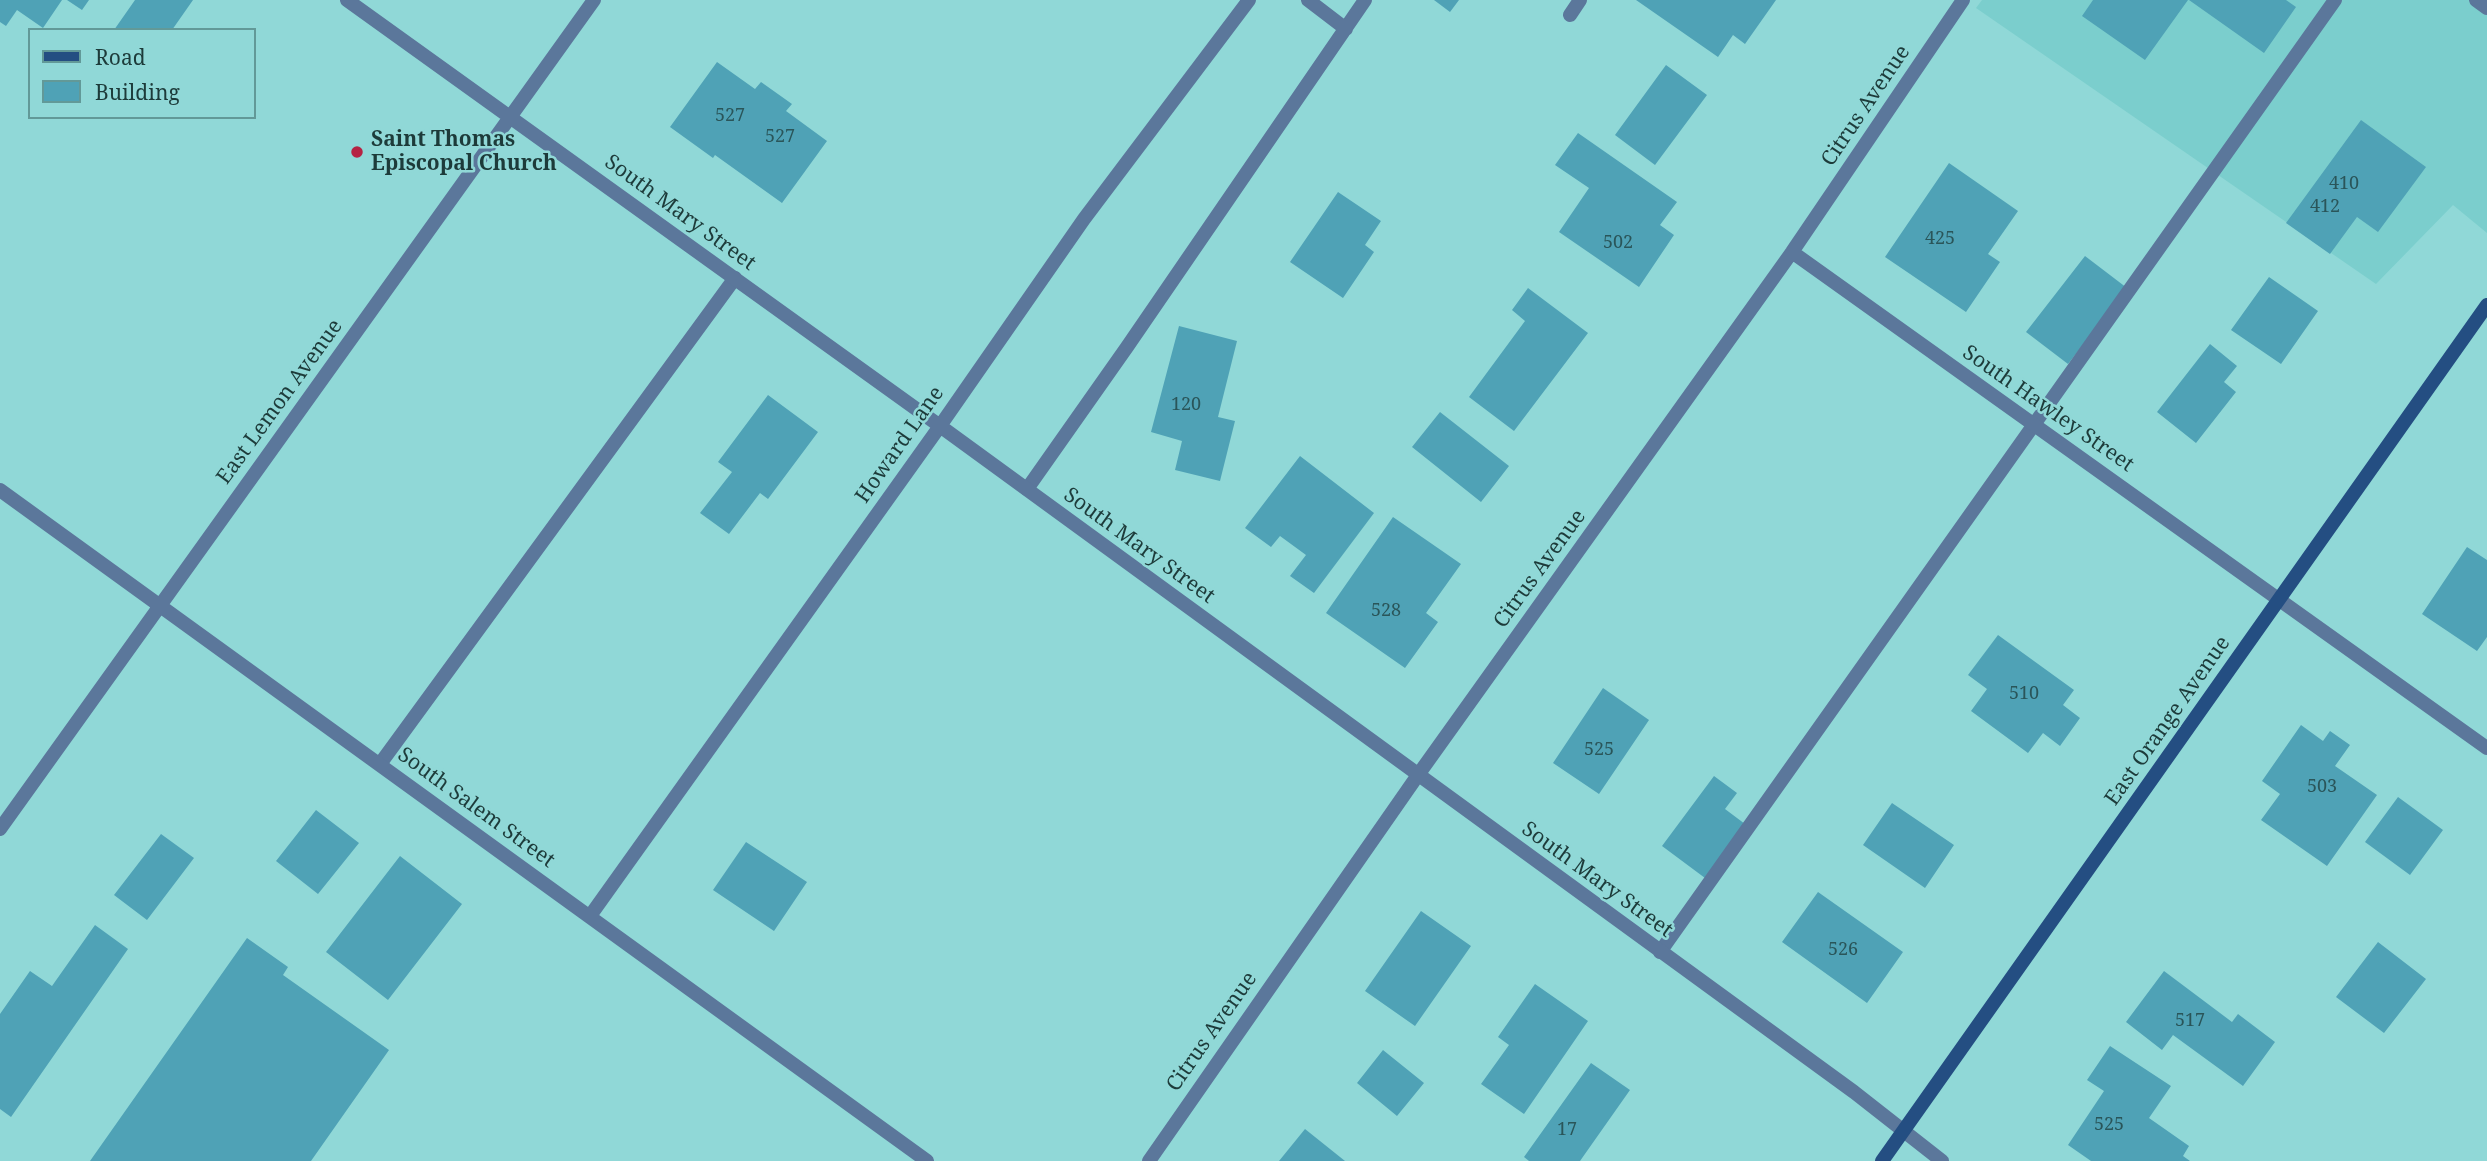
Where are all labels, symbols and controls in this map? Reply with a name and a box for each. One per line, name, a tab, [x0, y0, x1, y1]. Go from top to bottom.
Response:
legend	[28, 28, 256, 119]
street label: Citrus Avenue	[1816, 41, 1916, 171]
text: Road	[95, 43, 146, 71]
text: Building	[95, 78, 180, 106]
house number: 527	[715, 105, 745, 127]
house number: 527	[765, 126, 795, 148]
place label: Saint Thomas Episcopal Church	[371, 127, 557, 177]
marker: Saint Thomas Episcopal Church	[349, 144, 365, 160]
street label: South Mary Street	[600, 150, 760, 276]
house number: 410	[2329, 173, 2359, 195]
house number: 412	[2310, 196, 2340, 218]
house number: 425	[1925, 228, 1955, 250]
house number: 502	[1603, 232, 1633, 254]
street label: East Lemon Avenue	[212, 315, 348, 489]
street label: South Hawley Street	[1958, 340, 2138, 478]
street label: Howard Lane	[850, 382, 950, 508]
house number: 120	[1171, 394, 1201, 416]
street label: South Mary Street	[1059, 483, 1219, 609]
street label: Citrus Avenue	[1489, 505, 1591, 633]
house number: 528	[1371, 600, 1401, 622]
street label: East Orange Avenue	[2100, 632, 2236, 810]
house number: 510	[2009, 683, 2039, 705]
house number: 525	[1584, 739, 1614, 761]
street label: South Salem Street	[393, 743, 559, 873]
house number: 503	[2307, 776, 2337, 798]
street label: South Mary Street	[1517, 817, 1677, 943]
house number: 526	[1828, 939, 1858, 961]
street label: Citrus Avenue	[1161, 967, 1263, 1097]
house number: 517	[2175, 1010, 2205, 1032]
house number: 525	[2094, 1114, 2124, 1136]
house number: 17	[1557, 1119, 1577, 1141]

